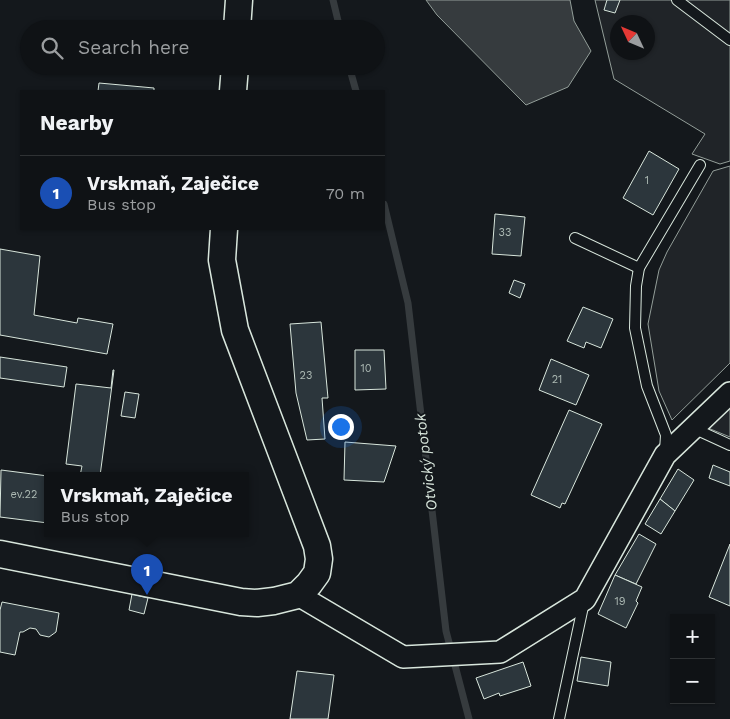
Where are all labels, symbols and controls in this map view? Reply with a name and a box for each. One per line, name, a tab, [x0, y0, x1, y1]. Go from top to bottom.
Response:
north arrow	[610, 15, 655, 60]
search box	[20, 20, 385, 75]
icon: search	[38, 34, 66, 62]
text: Search here	[78, 36, 189, 59]
text: Nearby	[40, 110, 113, 135]
text: Vrskmaň, Zaječice	[87, 172, 259, 195]
house number: 1	[645, 174, 649, 187]
text: 1	[53, 184, 59, 203]
text: 70 m	[326, 184, 365, 203]
text: Bus stop	[87, 195, 156, 214]
house number: 33	[499, 226, 511, 239]
house number: 10	[360, 362, 372, 375]
house number: 23	[300, 369, 312, 382]
house number: 21	[552, 373, 562, 386]
water label: Otvický potok	[411, 411, 441, 512]
your location	[328, 414, 354, 440]
popup	[44, 472, 249, 537]
text: Vrskmaň, Zaječice	[61, 484, 232, 507]
house number: ev.22	[11, 488, 37, 501]
text: Bus stop	[61, 507, 130, 526]
pin: 1	[131, 554, 163, 595]
house number: 19	[614, 595, 626, 608]
map controls	[670, 614, 715, 704]
button: +	[670, 614, 715, 659]
button: −	[670, 659, 715, 704]

